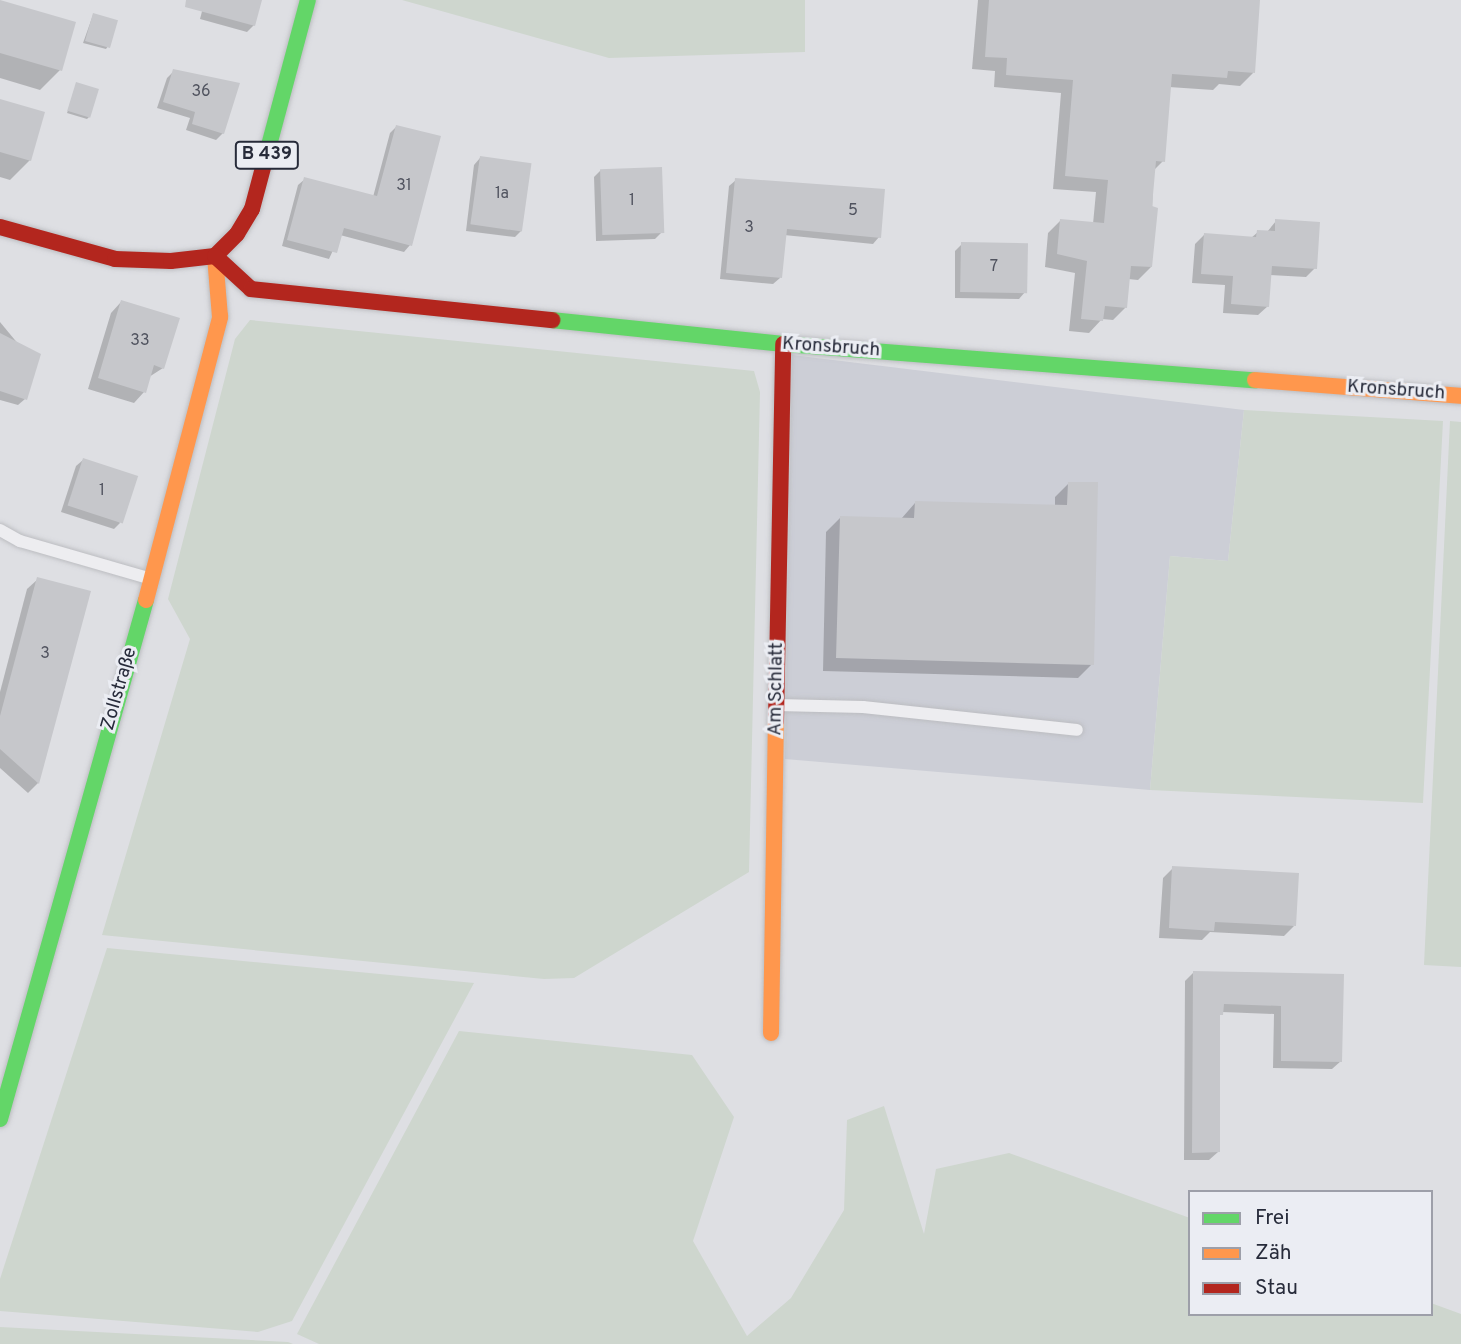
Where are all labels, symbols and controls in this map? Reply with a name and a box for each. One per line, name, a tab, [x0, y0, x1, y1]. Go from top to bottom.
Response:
house number: 36	[191, 82, 211, 102]
road number: B 439	[234, 140, 300, 170]
house number: 31	[396, 176, 412, 196]
house number: 1a	[495, 184, 509, 204]
house number: 1	[629, 191, 635, 211]
house number: 5	[848, 201, 858, 221]
house number: 3	[744, 218, 754, 238]
house number: 7	[990, 257, 998, 277]
house number: 33	[130, 331, 150, 351]
street label: Kronsbruch	[781, 333, 881, 363]
street label: Kronsbruch	[1346, 376, 1446, 406]
house number: 1	[99, 481, 105, 501]
street label: Am Schlatt	[765, 642, 789, 736]
house number: 3	[40, 644, 50, 664]
street label: Zollstraße	[97, 645, 143, 733]
legend	[1188, 1190, 1433, 1316]
text: Frei	[1255, 1205, 1290, 1232]
text: Zäh	[1255, 1240, 1292, 1267]
text: Stau	[1255, 1275, 1298, 1302]

